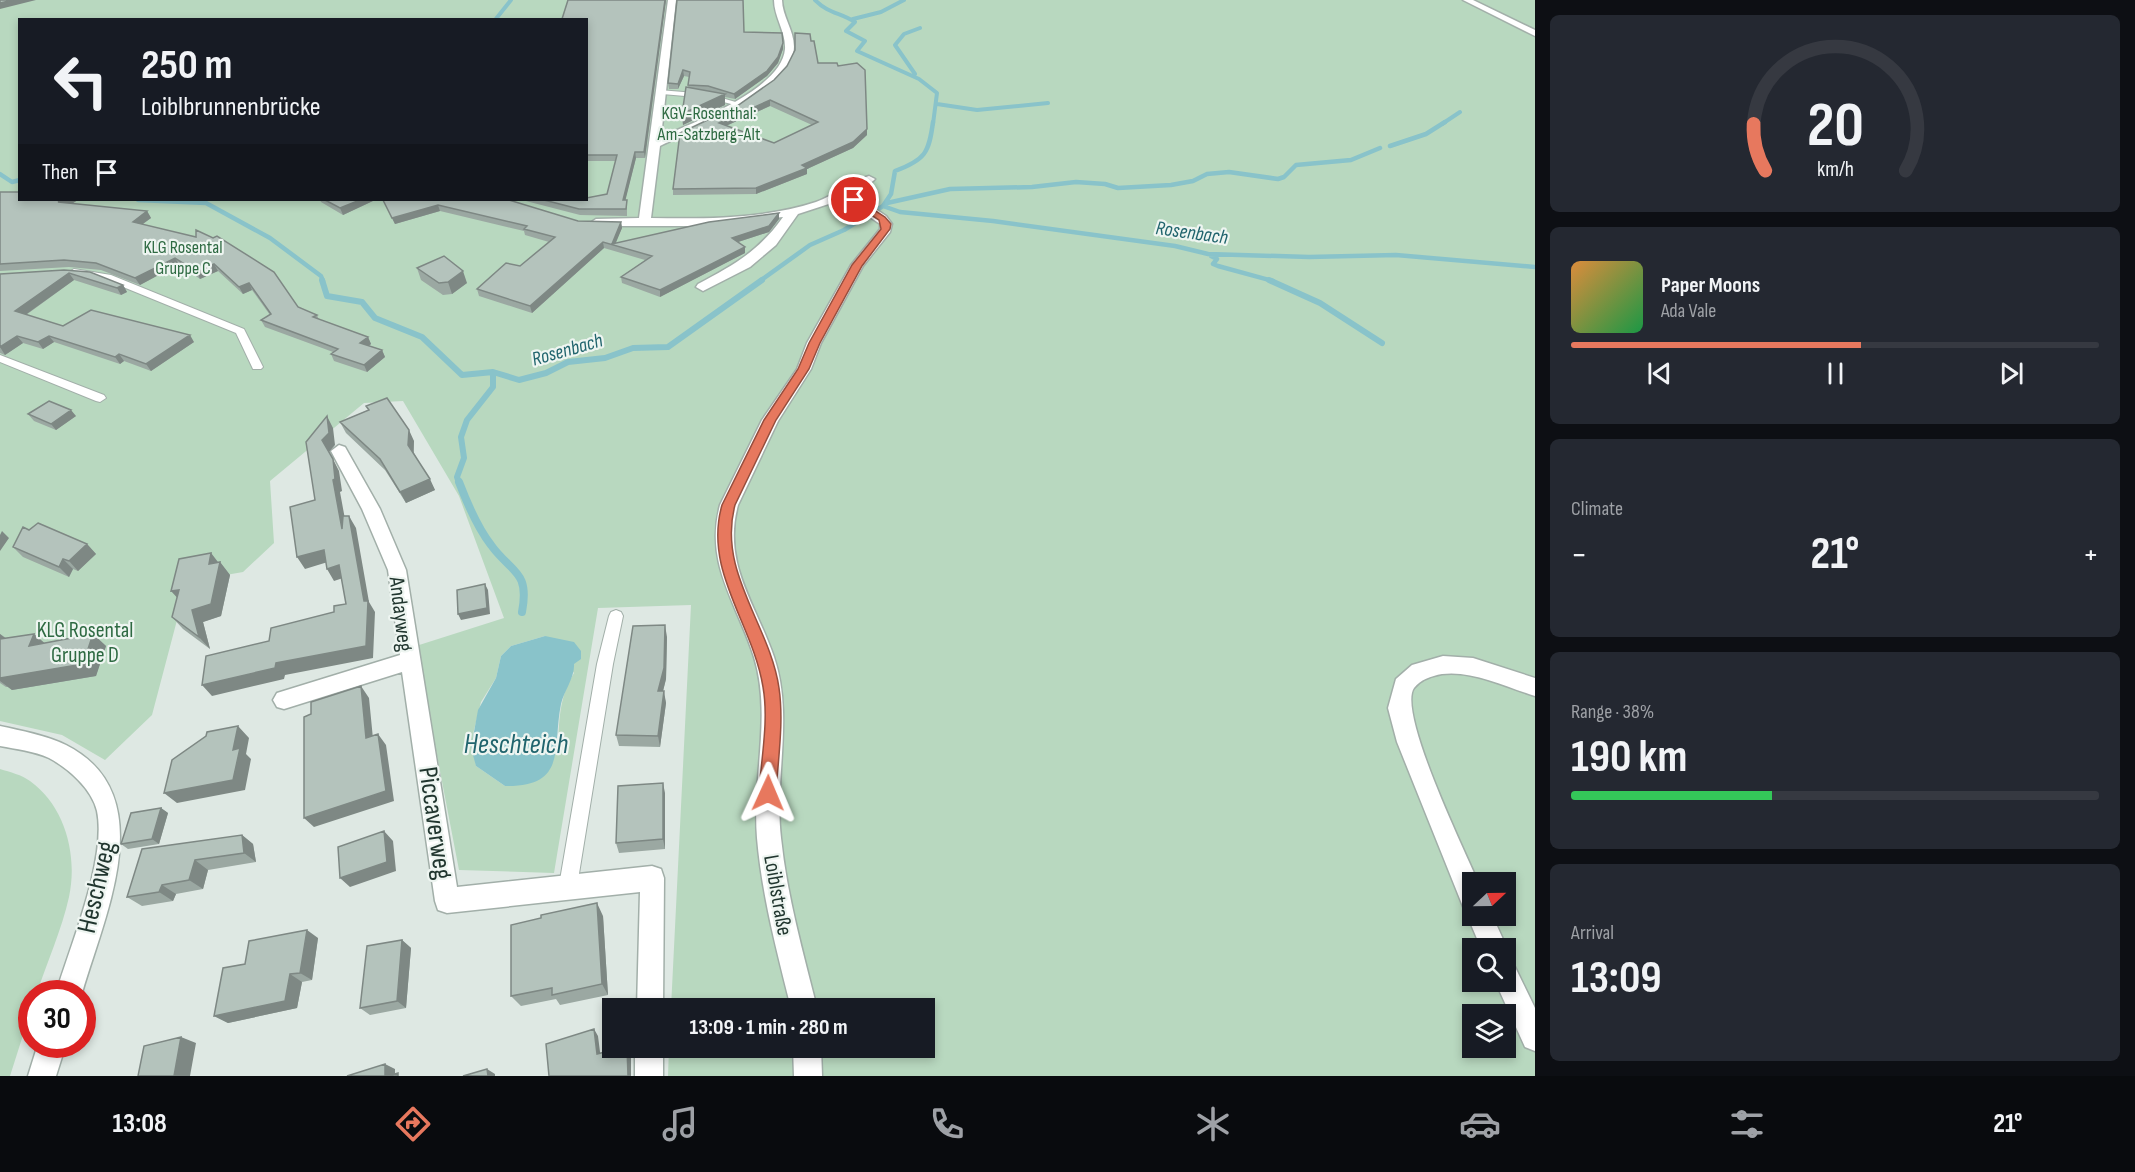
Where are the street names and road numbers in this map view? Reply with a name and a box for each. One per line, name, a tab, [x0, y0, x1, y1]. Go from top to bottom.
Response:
street label: Andayweg	[382, 574, 419, 653]
street label: Piccaverweg	[411, 765, 459, 882]
street label: Heschweg	[71, 838, 123, 936]
street label: Loiblstraße	[757, 853, 798, 938]

